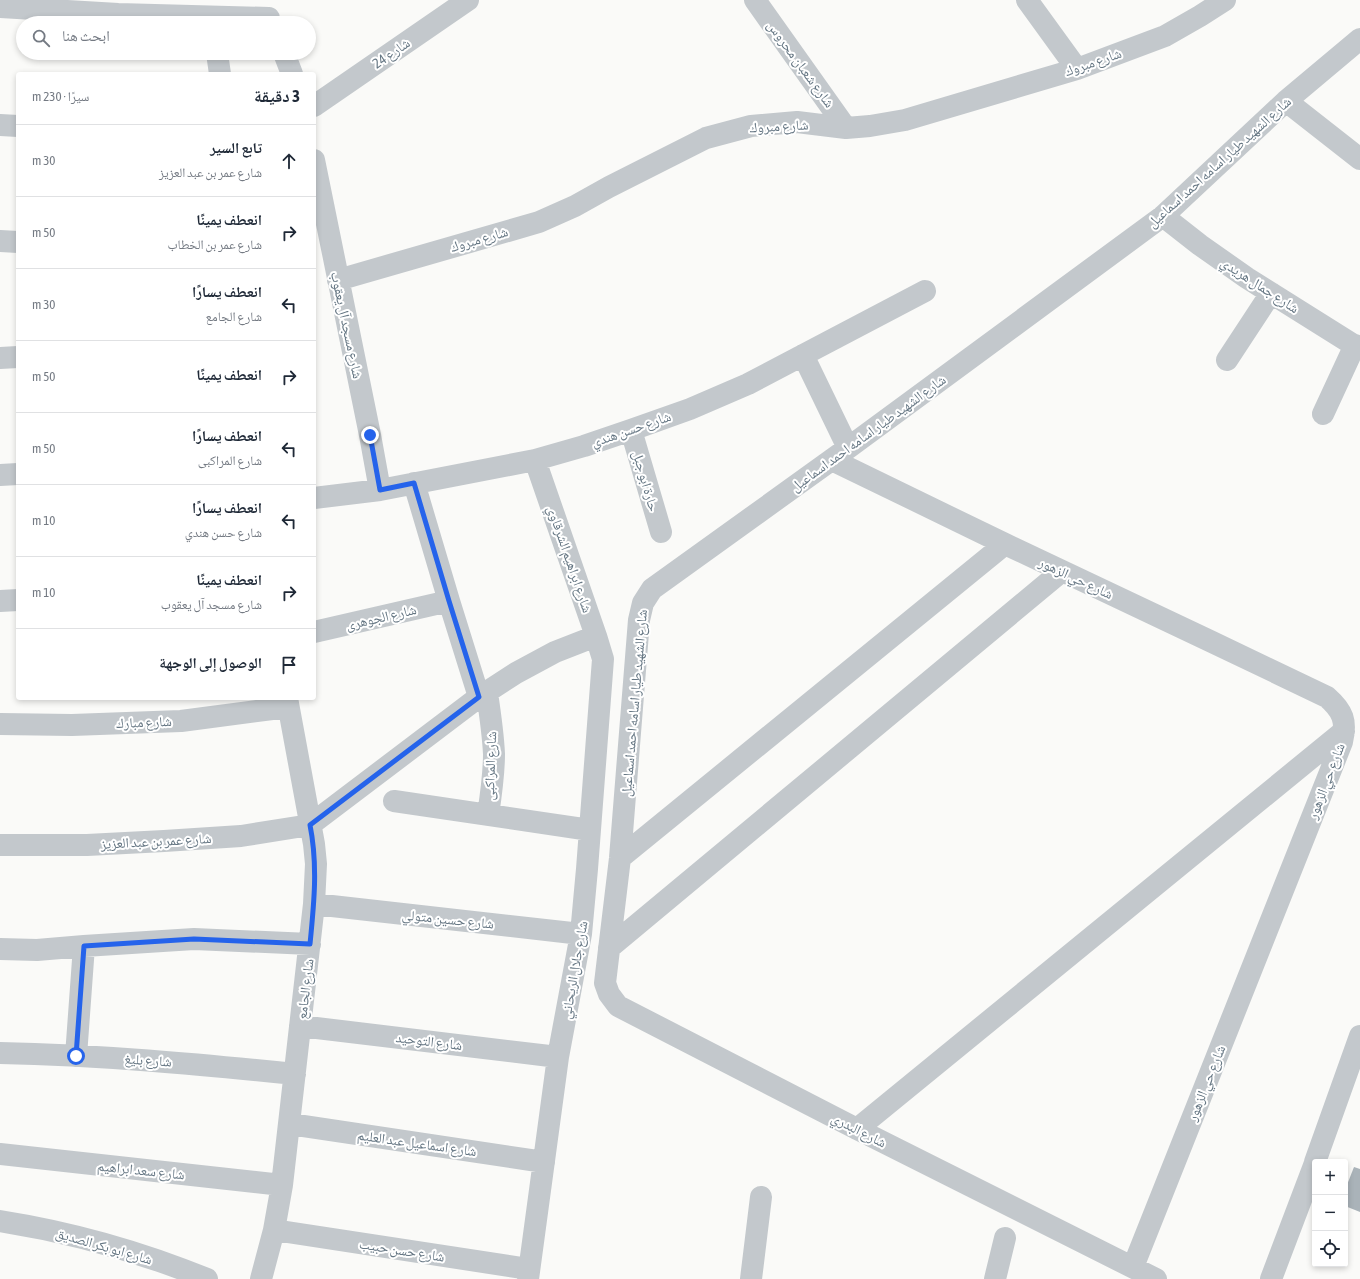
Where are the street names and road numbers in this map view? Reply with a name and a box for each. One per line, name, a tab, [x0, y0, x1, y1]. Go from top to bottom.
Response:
street label: شارع شعبان محروس	[763, 17, 838, 112]
street label: شارع 24	[369, 34, 414, 73]
street label: شارع مبروك	[1062, 45, 1124, 81]
street label: شارع الشهيد طيار اسامه احمد اسماعيل	[1144, 93, 1295, 232]
street label: شارع مبروك	[749, 116, 809, 138]
street label: شارع مبروك	[448, 223, 510, 257]
street label: شارع جمال هريدي	[1216, 254, 1302, 319]
street label: شارع مسجد آل يعقوب	[326, 270, 366, 380]
street label: شارع الشهيد طيار اسامه احمد اسماعيل	[787, 371, 950, 496]
street label: شارع حسن هندي	[589, 408, 674, 453]
street label: حارة ابو جبل	[629, 449, 662, 514]
street label: شارع ابراهيم الشرقاوي	[541, 503, 596, 616]
street label: شارع حي الزهور	[1034, 553, 1116, 605]
street label: شارع الجوهرى	[344, 601, 418, 635]
street label: شارع الشهيد طيار اسامه احمد اسماعيل	[618, 609, 652, 797]
street label: شارع مبارك	[116, 713, 172, 733]
street label: شارع المراكبى	[481, 731, 501, 801]
street label: شارع حي الزهور	[1304, 741, 1351, 823]
street label: شارع عمر بن عبد العزيز	[99, 830, 212, 854]
street label: شارع حسين متولي	[401, 906, 495, 935]
street label: شارع جلال الريحاني	[557, 920, 594, 1021]
street label: شارع الجامع	[293, 958, 319, 1020]
street label: شارع التوحيد	[395, 1029, 463, 1055]
street label: شارع حي الزهور	[1183, 1043, 1232, 1125]
street label: شارع بليغ	[124, 1050, 172, 1072]
street label: شارع البدري	[827, 1109, 889, 1154]
street label: شارع اسماعيل عبد العليم	[356, 1127, 478, 1161]
street label: شارع سعد ابراهيم	[96, 1157, 186, 1185]
street label: شارع ابو بكر الصديق	[53, 1225, 154, 1269]
street label: شارع حسن حبيب	[358, 1235, 446, 1267]

